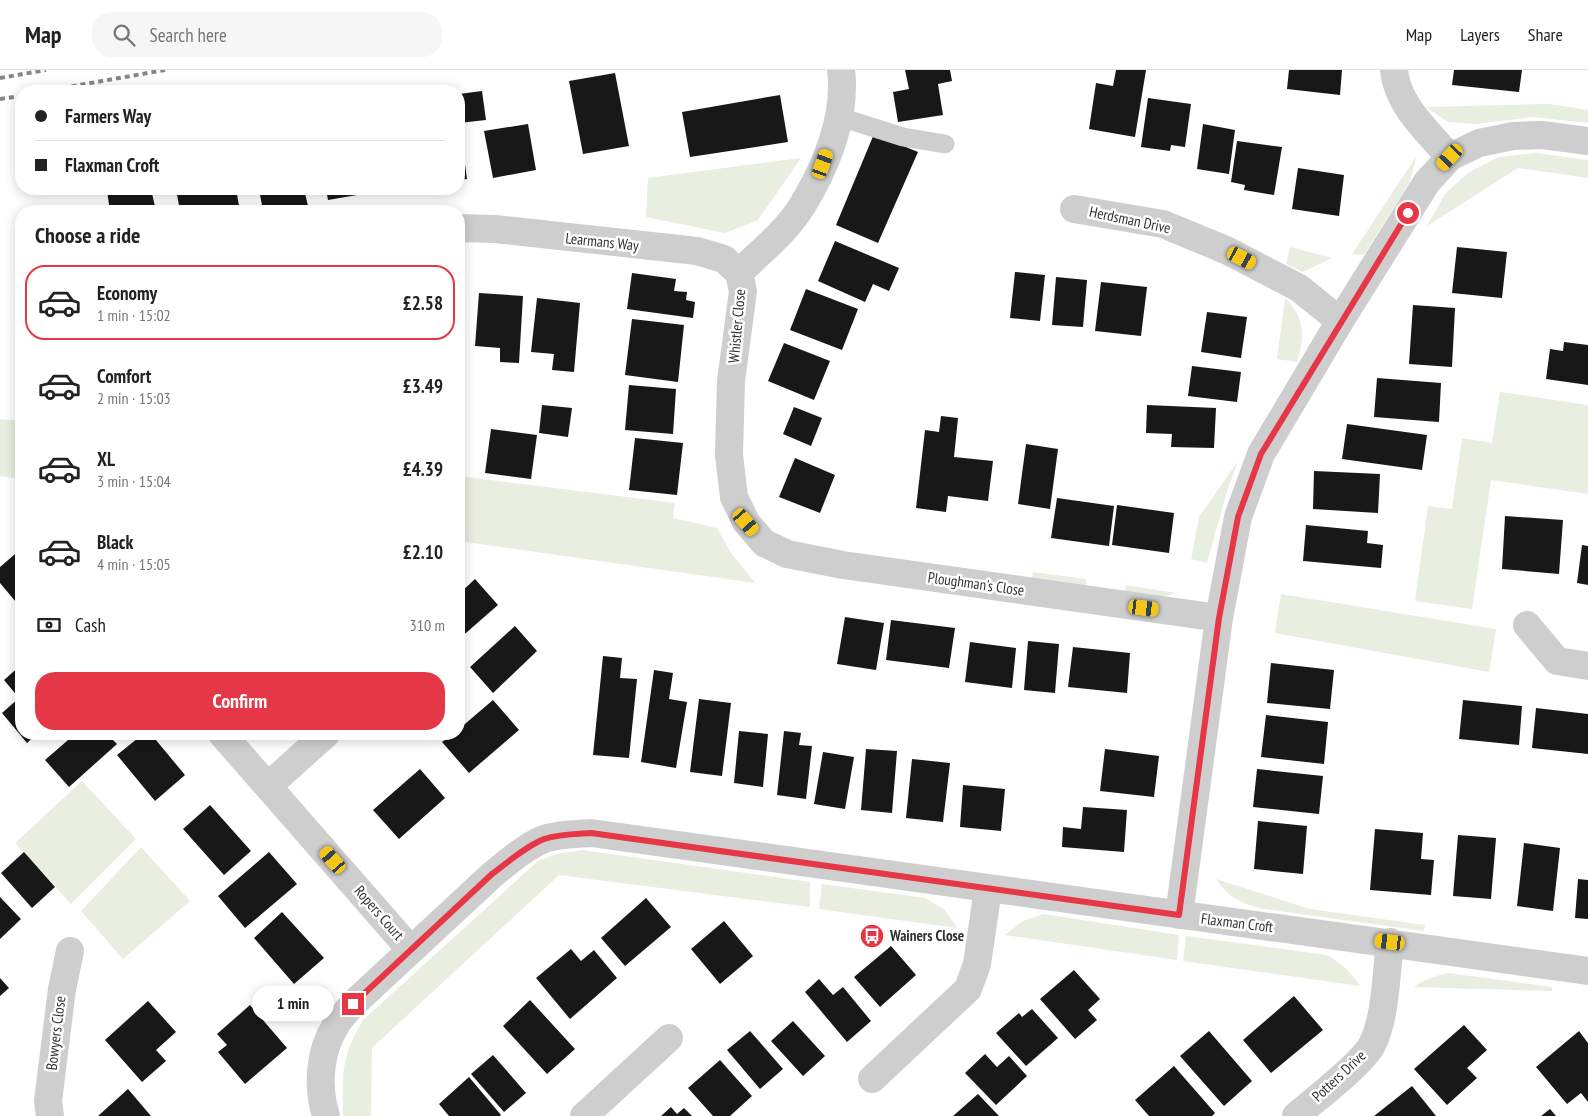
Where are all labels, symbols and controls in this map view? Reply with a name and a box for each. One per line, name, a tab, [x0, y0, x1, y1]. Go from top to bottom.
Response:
search box	[92, 12, 442, 57]
text: Map	[25, 19, 62, 50]
icon: search	[110, 21, 138, 49]
text: Search here	[150, 23, 227, 47]
text: Map	[1406, 23, 1432, 46]
text: Layers	[1460, 23, 1500, 46]
text: Share	[1528, 23, 1563, 46]
text: Farmers Way	[65, 104, 151, 128]
car	[1434, 141, 1465, 173]
car	[810, 147, 835, 181]
text: Flaxman Croft	[65, 153, 159, 177]
street label: Herdsman Drive	[1088, 202, 1173, 237]
route start	[1397, 202, 1419, 224]
text: Choose a ride	[35, 221, 140, 249]
street label: Learmans Way	[565, 228, 640, 255]
car	[1225, 244, 1258, 272]
icon: car	[37, 280, 82, 325]
text: Economy	[97, 281, 157, 305]
street label: Whistler Close	[724, 288, 749, 364]
text: £2.58	[403, 291, 443, 315]
text: 1 min · 15:02	[97, 305, 171, 325]
icon: car	[37, 363, 82, 408]
text: Comfort	[97, 364, 151, 388]
text: £3.49	[403, 374, 443, 398]
text: 2 min · 15:03	[97, 388, 171, 408]
icon: car	[37, 446, 82, 491]
text: XL	[97, 447, 115, 471]
text: £4.39	[403, 457, 443, 481]
text: 3 min · 15:04	[97, 471, 171, 491]
car	[730, 506, 761, 538]
icon: car	[37, 529, 82, 574]
text: Black	[97, 530, 133, 554]
text: £2.10	[403, 540, 443, 564]
text: 4 min · 15:05	[97, 554, 171, 574]
street label: Ploughman's Close	[927, 567, 1025, 600]
car	[1128, 599, 1159, 617]
icon: cash	[35, 611, 63, 639]
text: Cash	[75, 613, 106, 637]
text: 310 m	[410, 615, 445, 635]
button: Confirm	[35, 672, 445, 730]
car	[317, 844, 348, 876]
street label: Ropers Court	[350, 881, 408, 944]
street label: Flaxman Croft	[1200, 909, 1274, 936]
bus stop icon: Wainers Close	[859, 923, 885, 949]
place label: Wainers Close	[889, 926, 964, 945]
car	[1374, 933, 1405, 951]
callout: 1 min	[253, 986, 336, 1022]
text: 1 min	[277, 993, 309, 1013]
route end	[342, 993, 364, 1015]
street label: Bowyers Close	[42, 995, 69, 1071]
street label: Potters Drive	[1308, 1046, 1370, 1105]

